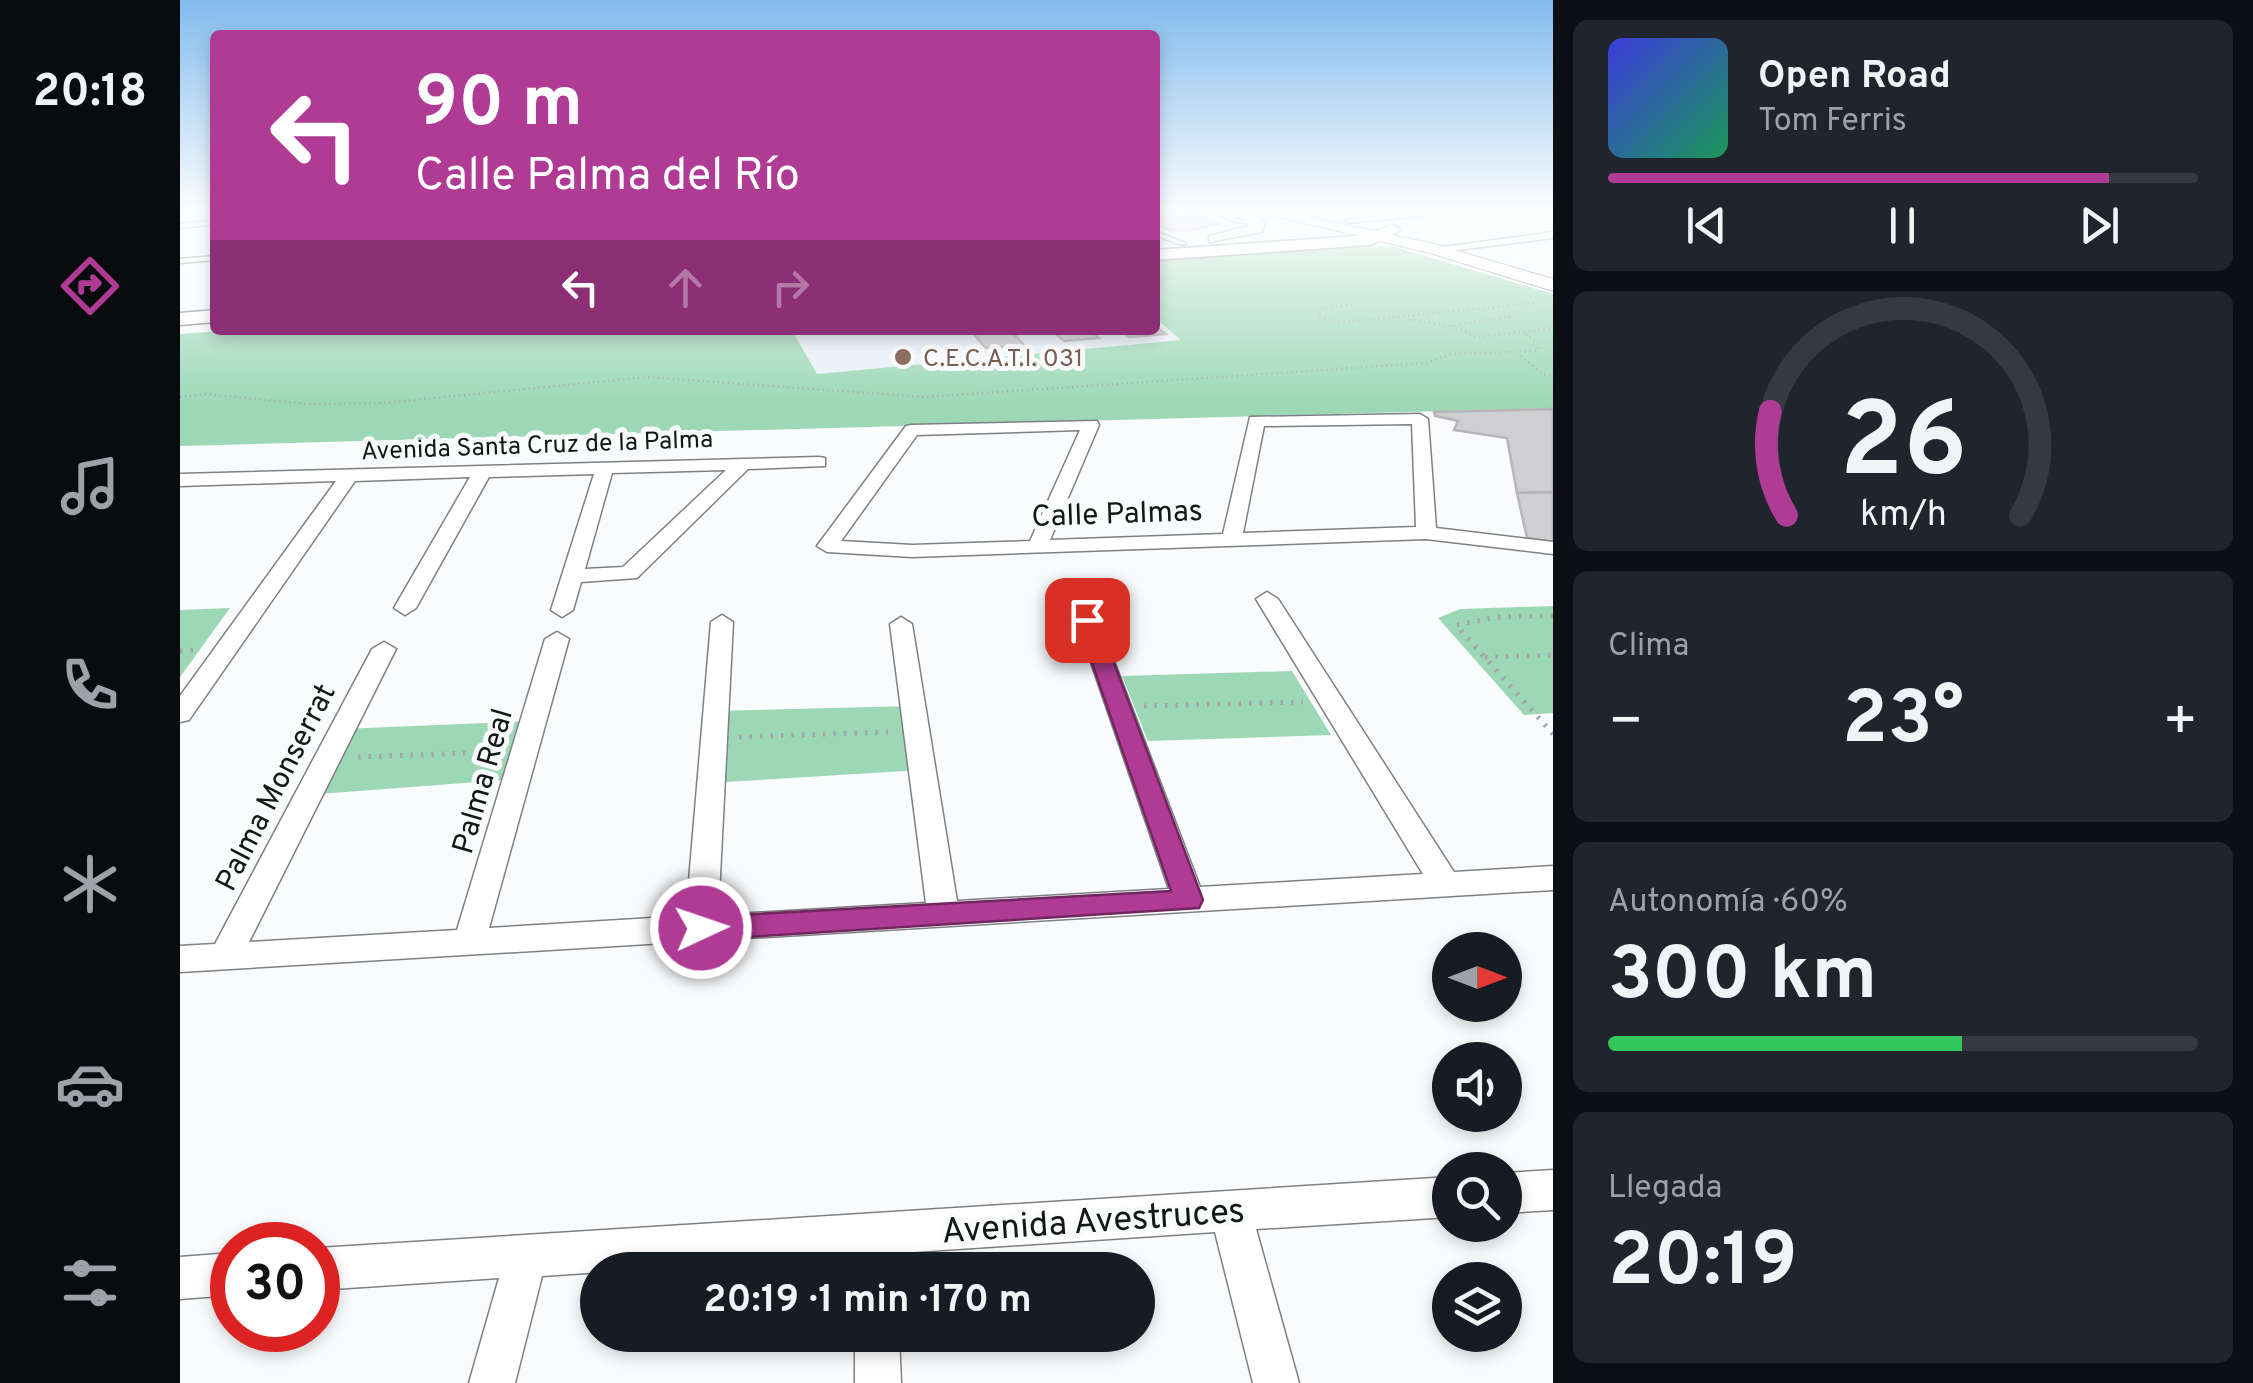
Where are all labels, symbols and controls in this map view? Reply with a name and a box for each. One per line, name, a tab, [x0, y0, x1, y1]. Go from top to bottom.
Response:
text: Open Road	[1758, 53, 1951, 102]
text: 90 m	[415, 62, 583, 151]
text: 20:18	[33, 65, 147, 122]
icon: left	[250, 70, 380, 200]
text: Tom Ferris	[1758, 102, 1907, 142]
text: Calle Palma del Río	[415, 149, 800, 206]
icon: previous	[1679, 198, 1734, 253]
icon: pause	[1875, 198, 1930, 253]
icon: next	[2072, 198, 2127, 253]
icon: directions	[55, 251, 125, 321]
icon: left	[553, 260, 608, 315]
icon: ahead	[658, 260, 713, 315]
icon: right	[763, 260, 818, 315]
place label: C.E.C.A.T.I. 031	[923, 344, 1083, 376]
marker: C.E.C.A.T.I. 031	[892, 346, 914, 368]
text: 26	[1839, 381, 1967, 513]
street label: Avenida Santa Cruz de la Palma	[360, 425, 714, 469]
icon: music	[55, 451, 125, 521]
text: km/h	[1860, 493, 1946, 539]
street label: Calle Palmas	[1031, 494, 1203, 537]
pin	[1045, 578, 1130, 663]
icon: arrive	[1060, 593, 1115, 648]
text: Clima	[1608, 627, 1689, 667]
icon: phone	[55, 650, 125, 720]
text: 23°	[1842, 675, 1964, 770]
street label: Palma Monserrat	[209, 678, 345, 898]
text: −	[1608, 689, 1643, 759]
text: +	[2163, 689, 2198, 759]
street label: Palma Real	[446, 705, 523, 858]
icon: climate	[55, 849, 125, 919]
position arrow	[649, 876, 753, 980]
text: Autonomía · 60%	[1608, 883, 1848, 923]
text: 300 km	[1608, 931, 1877, 1026]
north arrow	[1432, 932, 1522, 1022]
map controls	[1432, 932, 1522, 1352]
button: sound	[1432, 1042, 1522, 1132]
icon: car	[55, 1049, 125, 1119]
button: search	[1432, 1152, 1522, 1242]
text: Llegada	[1608, 1169, 1722, 1209]
street label: Avenida Avestruces	[940, 1190, 1246, 1256]
text: 20:19	[1608, 1217, 1798, 1312]
speed limit sign: 30	[210, 1222, 340, 1352]
icon: filters	[55, 1248, 125, 1318]
button: layers	[1432, 1262, 1522, 1352]
text: 20:19 · 1 min · 170 m	[703, 1277, 1032, 1326]

